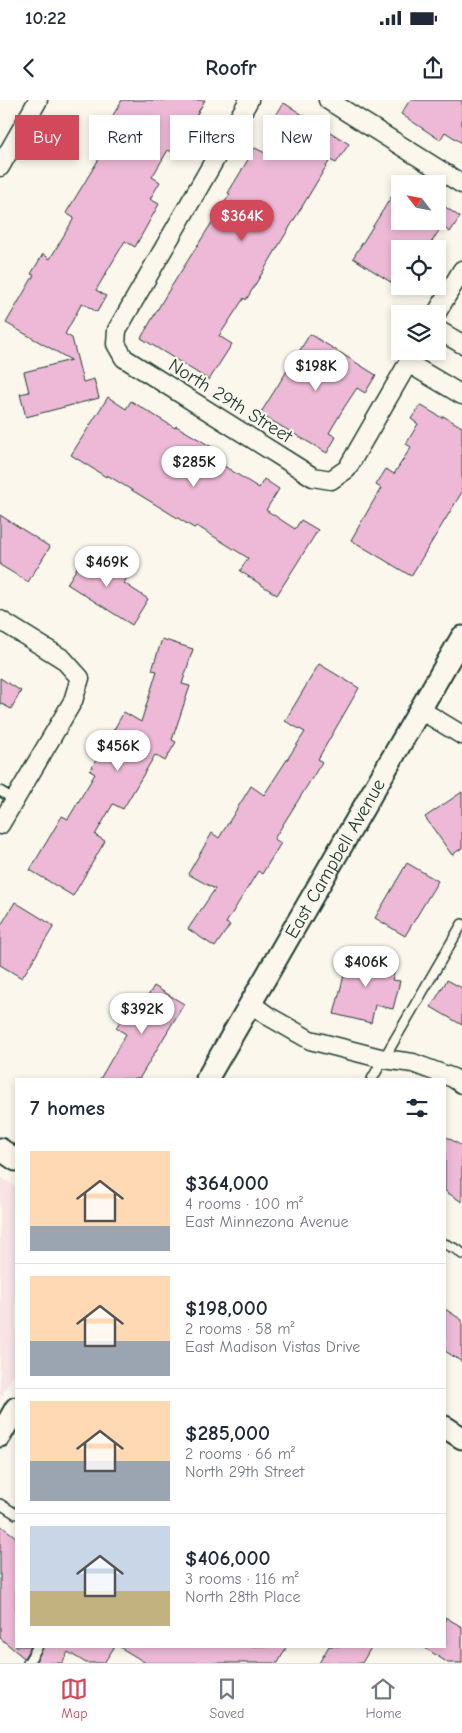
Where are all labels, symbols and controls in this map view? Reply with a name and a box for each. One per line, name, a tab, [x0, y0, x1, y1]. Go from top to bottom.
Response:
text: 10:22	[25, 7, 66, 29]
icon: back	[15, 54, 43, 82]
icon: share	[419, 54, 447, 82]
text: Roofr	[205, 55, 257, 81]
chip: Buy	[15, 115, 79, 160]
chip: Rent	[89, 115, 160, 160]
chip: Filters	[170, 115, 253, 160]
chip: New	[263, 115, 330, 160]
north arrow	[391, 175, 446, 230]
map controls	[391, 175, 446, 360]
pin: $364K	[207, 200, 277, 242]
text: $364K	[221, 207, 263, 225]
button: locate	[391, 240, 446, 295]
button: layers	[391, 305, 446, 360]
pin: $198K	[281, 350, 351, 392]
street label: North 29th Street	[165, 354, 297, 448]
text: $198K	[295, 357, 337, 375]
pin: $285K	[159, 446, 229, 488]
text: $285K	[172, 453, 216, 471]
pin: $469K	[72, 546, 142, 588]
text: $469K	[86, 553, 128, 571]
pin: $456K	[83, 730, 153, 772]
text: $456K	[96, 737, 140, 755]
street label: East Campbell Avenue	[281, 775, 390, 942]
pin: $406K	[331, 946, 401, 988]
text: $406K	[344, 953, 388, 971]
pin: $392K	[107, 992, 177, 1035]
text: $392K	[121, 1000, 163, 1018]
icon: filters	[403, 1094, 431, 1122]
text: 7 homes	[30, 1096, 105, 1120]
icon: home	[70, 1171, 130, 1231]
text: $364,000	[185, 1171, 269, 1195]
text: 4 rooms · 100 m²	[185, 1195, 303, 1213]
text: East Minnezona Avenue	[185, 1213, 348, 1231]
icon: home	[70, 1296, 130, 1356]
text: $198,000	[185, 1296, 268, 1320]
text: 2 rooms · 58 m²	[185, 1320, 295, 1338]
text: East Madison Vistas Drive	[185, 1338, 360, 1356]
icon: home	[70, 1421, 130, 1481]
text: $285,000	[185, 1421, 270, 1445]
text: 2 rooms · 66 m²	[185, 1445, 295, 1463]
text: North 29th Street	[185, 1463, 304, 1481]
icon: home	[70, 1546, 130, 1606]
text: $406,000	[185, 1546, 271, 1570]
text: 3 rooms · 116 m²	[185, 1570, 299, 1588]
text: North 28th Place	[185, 1588, 300, 1606]
tab: Map	[60, 1675, 88, 1722]
tab: Saved	[209, 1675, 244, 1722]
tab: Home	[365, 1675, 402, 1722]

